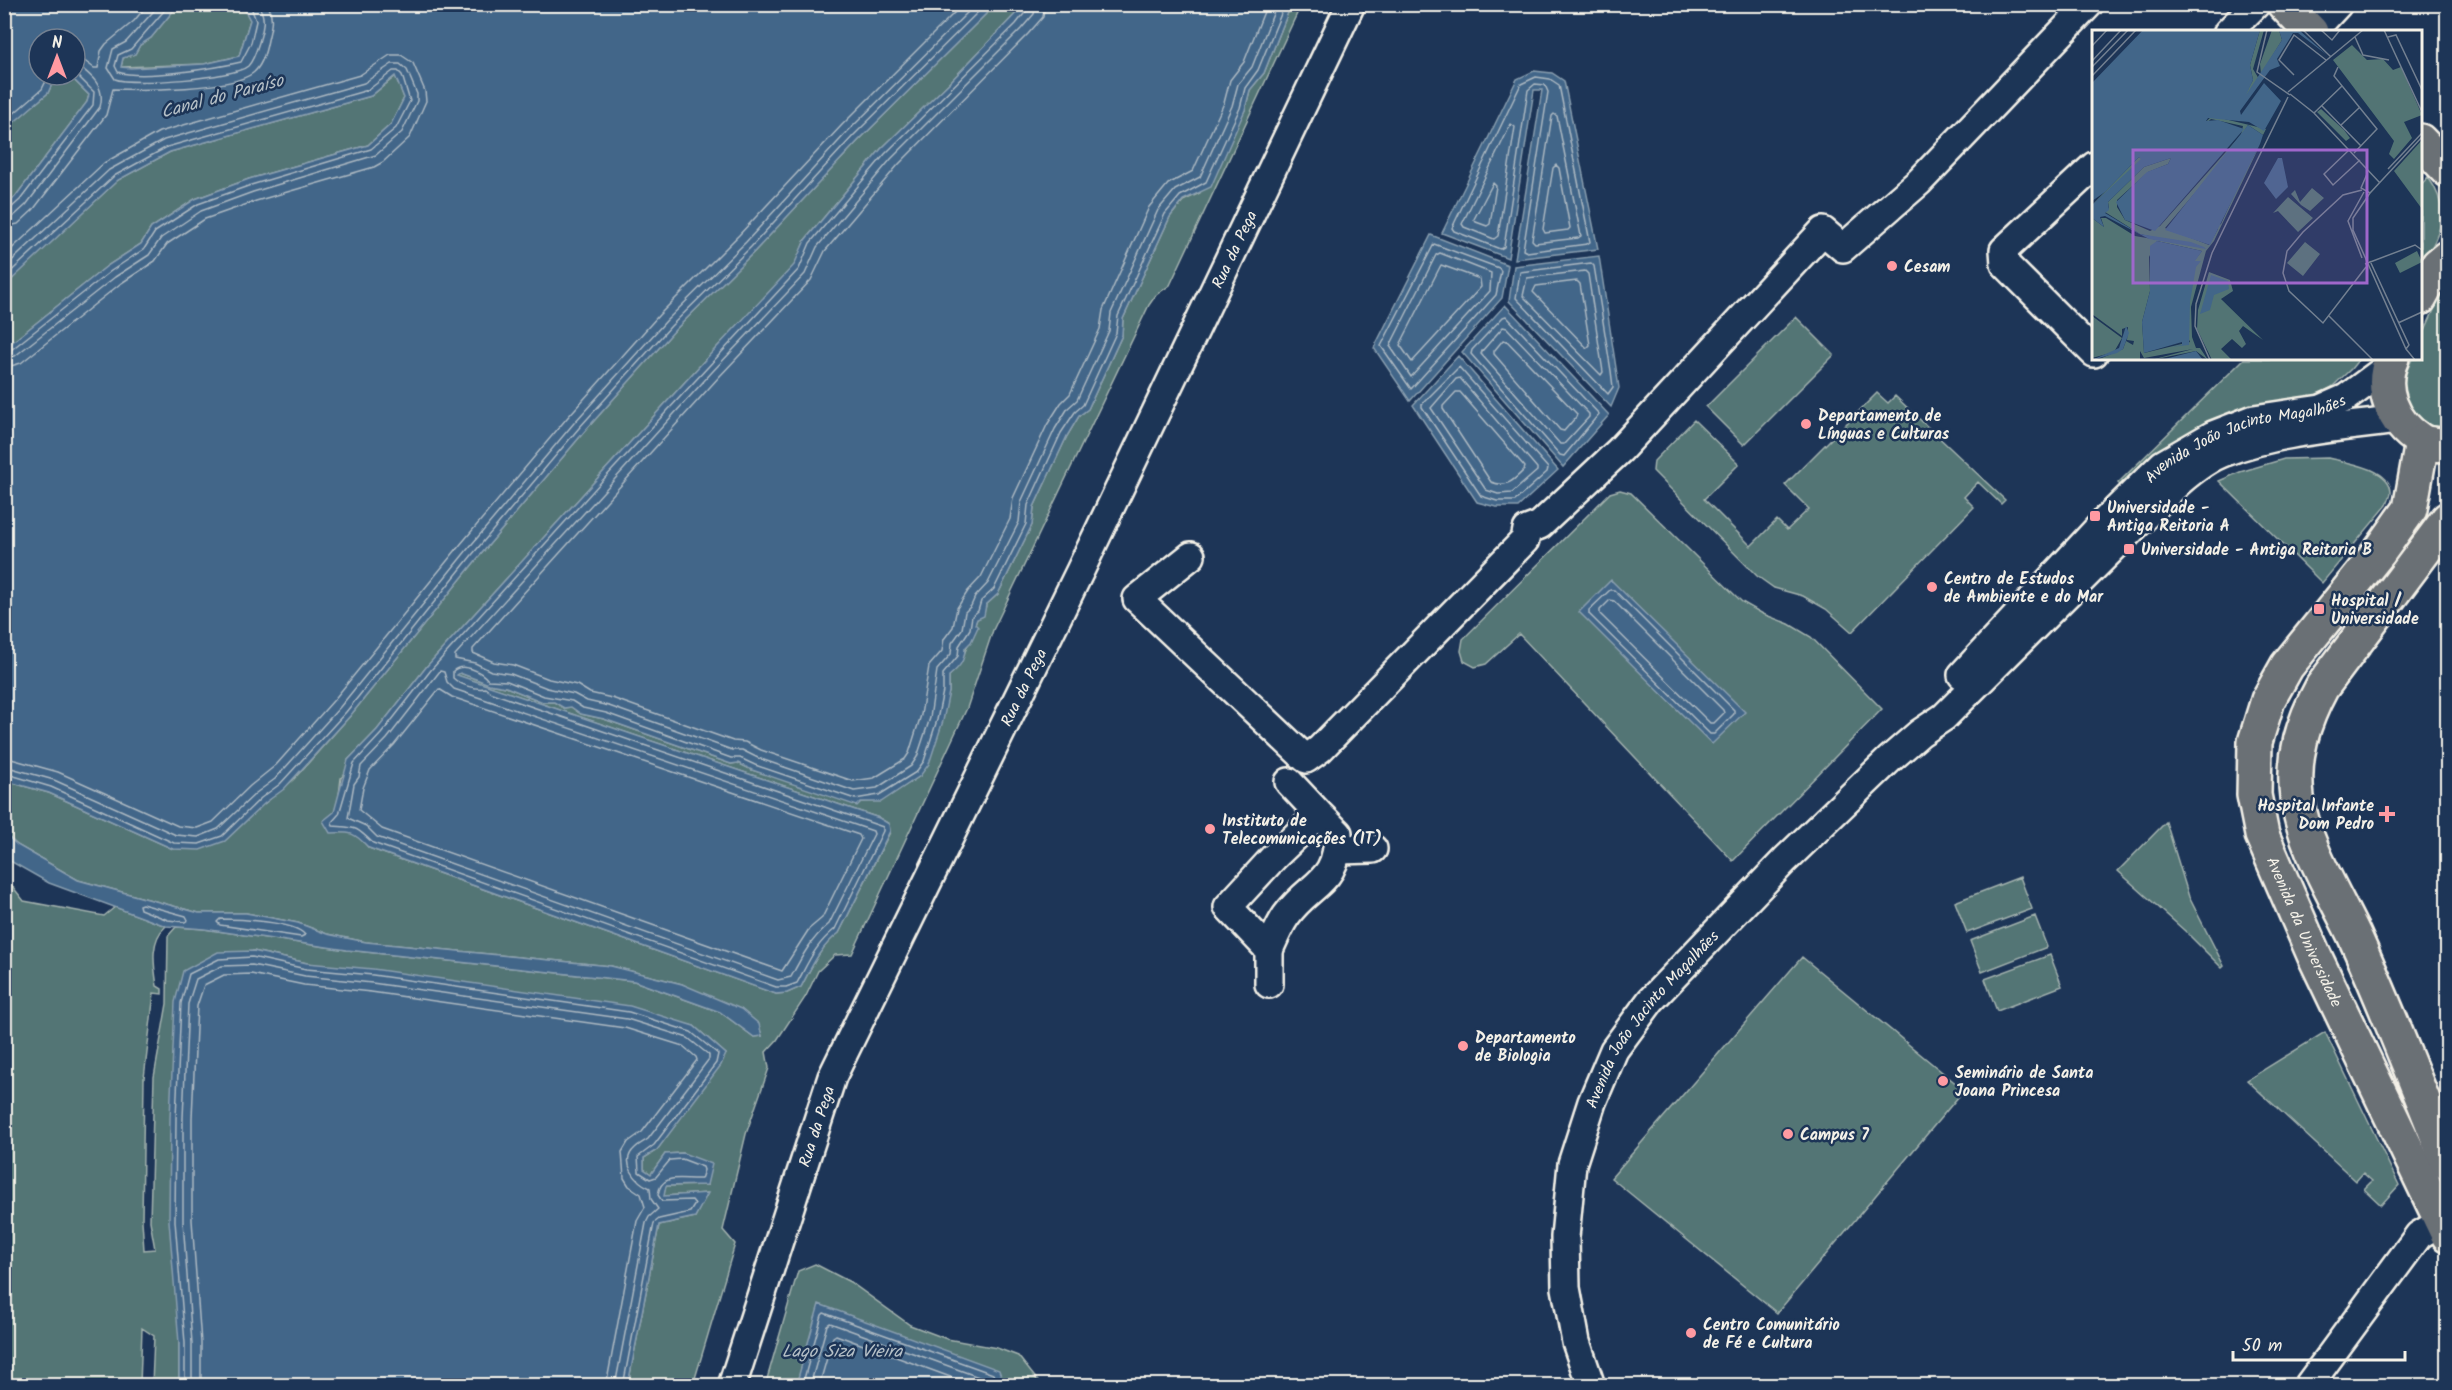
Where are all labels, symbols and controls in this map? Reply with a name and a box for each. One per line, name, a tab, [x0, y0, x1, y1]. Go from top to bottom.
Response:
north arrow	[27, 27, 87, 87]
inset map	[2092, 30, 2422, 360]
text: N	[52, 31, 62, 56]
water label: Canal do Paraíso	[158, 67, 289, 128]
street label: Rua da Pega	[1206, 207, 1265, 293]
place label: Cesam	[1904, 255, 1950, 280]
marker: Cesam	[1885, 259, 1899, 273]
street label: Avenida João Jacinto Magalhães	[2139, 388, 2350, 490]
place label: Departamento de Línguas e Culturas	[1818, 404, 1950, 447]
marker: Departamento de Línguas e Culturas	[1799, 417, 1813, 431]
place label: Universidade - Antiga Reitoria A	[2107, 496, 2230, 539]
marker: Universidade - Antiga Reitoria A	[2088, 509, 2102, 523]
place label: Universidade - Antiga Reitoria B	[2141, 538, 2372, 563]
marker: Universidade - Antiga Reitoria B	[2122, 542, 2136, 556]
place label: Centro de Estudos de Ambiente e do Mar	[1944, 567, 2104, 610]
marker: Centro de Estudos de Ambiente e do Mar	[1925, 580, 1939, 594]
place label: Hospital / Universidade	[2331, 589, 2419, 632]
marker: Hospital / Universidade	[2312, 602, 2326, 616]
street label: Rua da Pega	[995, 645, 1054, 731]
place label: Hospital Infante Dom Pedro	[2257, 794, 2374, 837]
marker: Hospital Infante Dom Pedro	[2378, 805, 2396, 823]
place label: Instituto de Telecomunicações (IT)	[1222, 809, 1382, 852]
marker: Instituto de Telecomunicações (IT)	[1203, 822, 1217, 836]
street label: Avenida da Universidade	[2259, 853, 2348, 1012]
street label: Avenida João Jacinto Magalhães	[1580, 925, 1726, 1112]
place label: Departamento de Biologia	[1475, 1026, 1576, 1069]
marker: Departamento de Biologia	[1456, 1039, 1470, 1053]
place label: Seminário de Santa Joana Princesa	[1955, 1061, 2093, 1104]
marker: Seminário de Santa Joana Princesa	[1936, 1074, 1950, 1088]
street label: Rua da Pega	[793, 1083, 842, 1171]
place label: Campus 7	[1800, 1123, 1869, 1148]
marker: Campus 7	[1781, 1127, 1795, 1141]
place label: Centro Comunitário de Fé e Cultura	[1703, 1313, 1840, 1356]
scale bar	[2233, 1324, 2406, 1362]
marker: Centro Comunitário de Fé e Cultura	[1684, 1326, 1698, 1340]
text: 50 m	[2242, 1332, 2282, 1361]
water label: Lago Siza Vieira	[782, 1338, 904, 1367]

